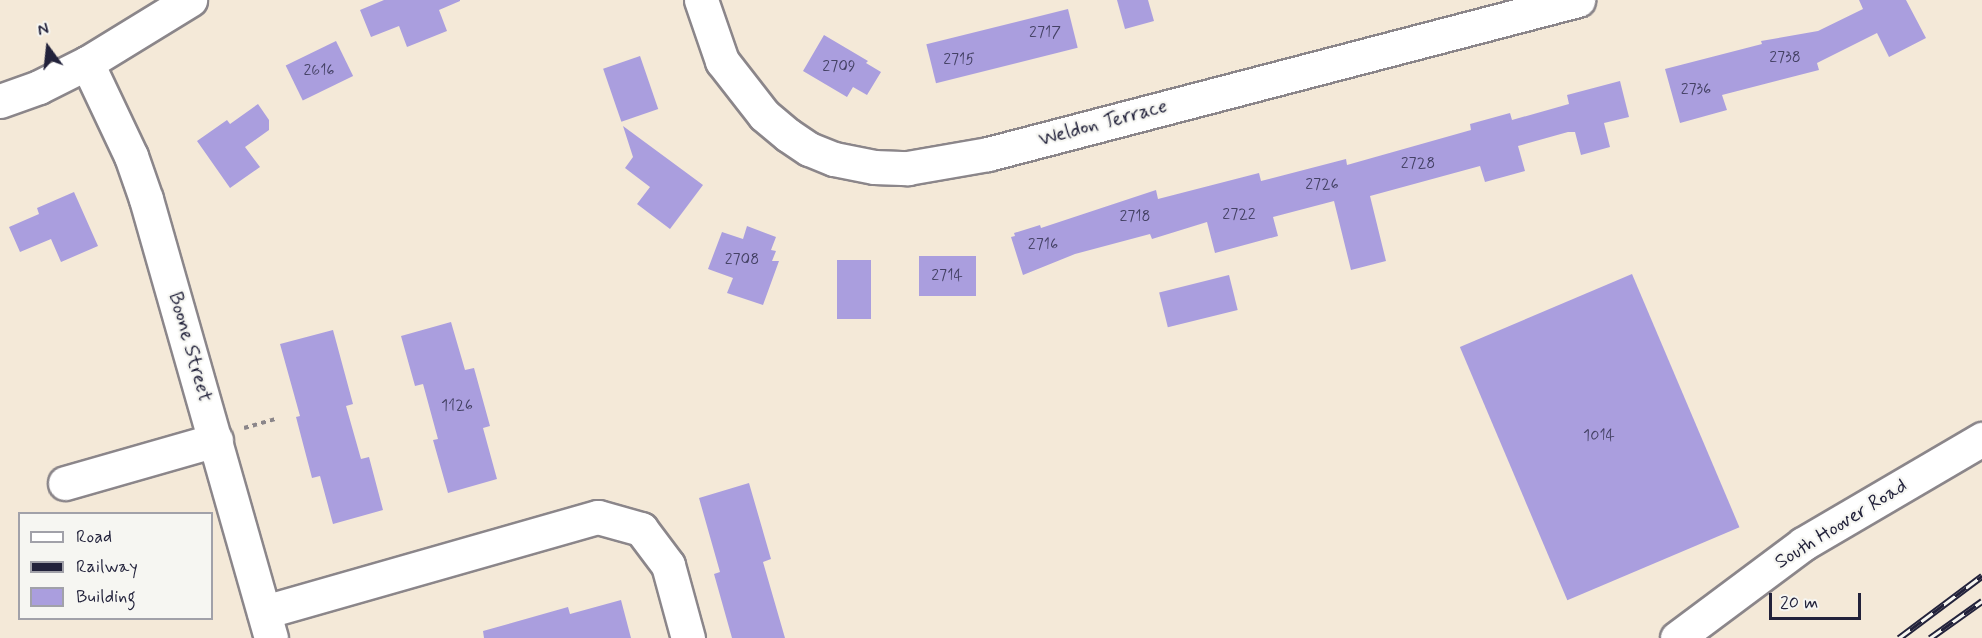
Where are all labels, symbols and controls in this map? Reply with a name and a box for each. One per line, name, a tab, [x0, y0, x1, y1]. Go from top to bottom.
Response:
north arrow	[18, 18, 78, 78]
text: N	[35, 19, 51, 42]
house number: 2717	[1029, 23, 1061, 43]
house number: 2738	[1769, 48, 1801, 68]
house number: 2715	[943, 50, 975, 70]
house number: 2709	[822, 57, 856, 77]
house number: 2616	[303, 61, 335, 81]
house number: 2736	[1681, 80, 1711, 100]
street label: Weldon Terrace	[1038, 95, 1168, 151]
house number: 2728	[1401, 154, 1435, 174]
house number: 2726	[1305, 175, 1339, 195]
house number: 2722	[1222, 205, 1256, 225]
house number: 2718	[1119, 207, 1151, 227]
house number: 2716	[1028, 235, 1058, 255]
house number: 2708	[725, 250, 759, 270]
house number: 2714	[931, 266, 963, 286]
street label: Boone Street	[163, 290, 217, 404]
house number: 1126	[441, 396, 473, 416]
house number: 1014	[1583, 426, 1615, 446]
street label: South Hoover Road	[1771, 474, 1911, 574]
legend	[18, 512, 213, 620]
text: Road	[76, 525, 112, 549]
text: Railway	[76, 555, 138, 579]
scale bar	[1772, 581, 1864, 619]
text: Building	[76, 585, 136, 609]
text: 20 m	[1780, 591, 1818, 615]

